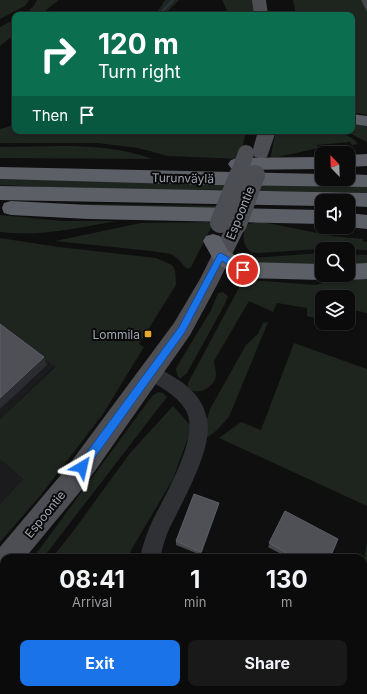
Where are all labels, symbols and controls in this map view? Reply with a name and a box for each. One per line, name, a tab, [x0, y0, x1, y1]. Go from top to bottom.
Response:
text: 120 m	[98, 27, 179, 61]
icon: right	[32, 28, 84, 80]
text: Turn right	[98, 61, 181, 82]
icon: arrive	[76, 104, 98, 126]
text: Then	[32, 106, 68, 125]
north arrow	[315, 146, 355, 186]
map controls	[315, 146, 355, 330]
street label: Turunväylä	[152, 170, 214, 186]
street label: Espoontie	[223, 184, 257, 242]
button: sound	[315, 194, 355, 234]
button: search	[315, 242, 355, 282]
pin	[226, 253, 260, 287]
icon: arrive	[232, 259, 254, 281]
button: layers	[315, 290, 355, 330]
place label: Lommila	[92, 327, 140, 342]
marker: Lommila	[143, 329, 153, 339]
position arrow	[61, 446, 103, 488]
street label: Espoontie	[21, 487, 69, 541]
text: 08:41	[59, 565, 125, 594]
text: 1	[190, 565, 200, 594]
text: 130	[266, 565, 308, 594]
text: Arrival	[72, 594, 112, 610]
text: min	[184, 594, 206, 610]
text: m	[281, 594, 292, 610]
button: Exit	[20, 640, 180, 686]
button: Share	[188, 640, 347, 686]

